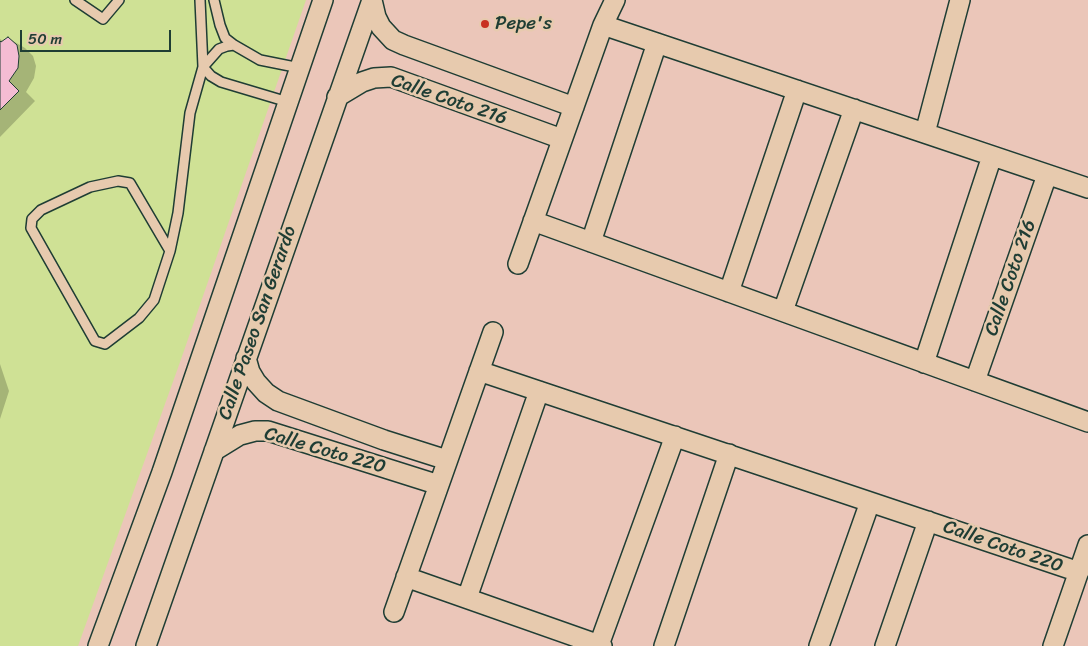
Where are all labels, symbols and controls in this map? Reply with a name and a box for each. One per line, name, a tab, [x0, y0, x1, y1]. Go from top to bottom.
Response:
place label: Pepe's	[495, 13, 552, 35]
marker: Pepe's	[479, 18, 491, 30]
scale bar	[22, 20, 174, 52]
text: 50 m	[28, 26, 62, 52]
street label: Calle Coto 216	[388, 69, 510, 131]
street label: Calle Coto 216	[980, 217, 1042, 339]
street label: Calle Paseo San Gerardo	[214, 223, 302, 423]
street label: Calle Coto 220	[262, 423, 388, 479]
street label: Calle Coto 220	[940, 516, 1066, 578]

